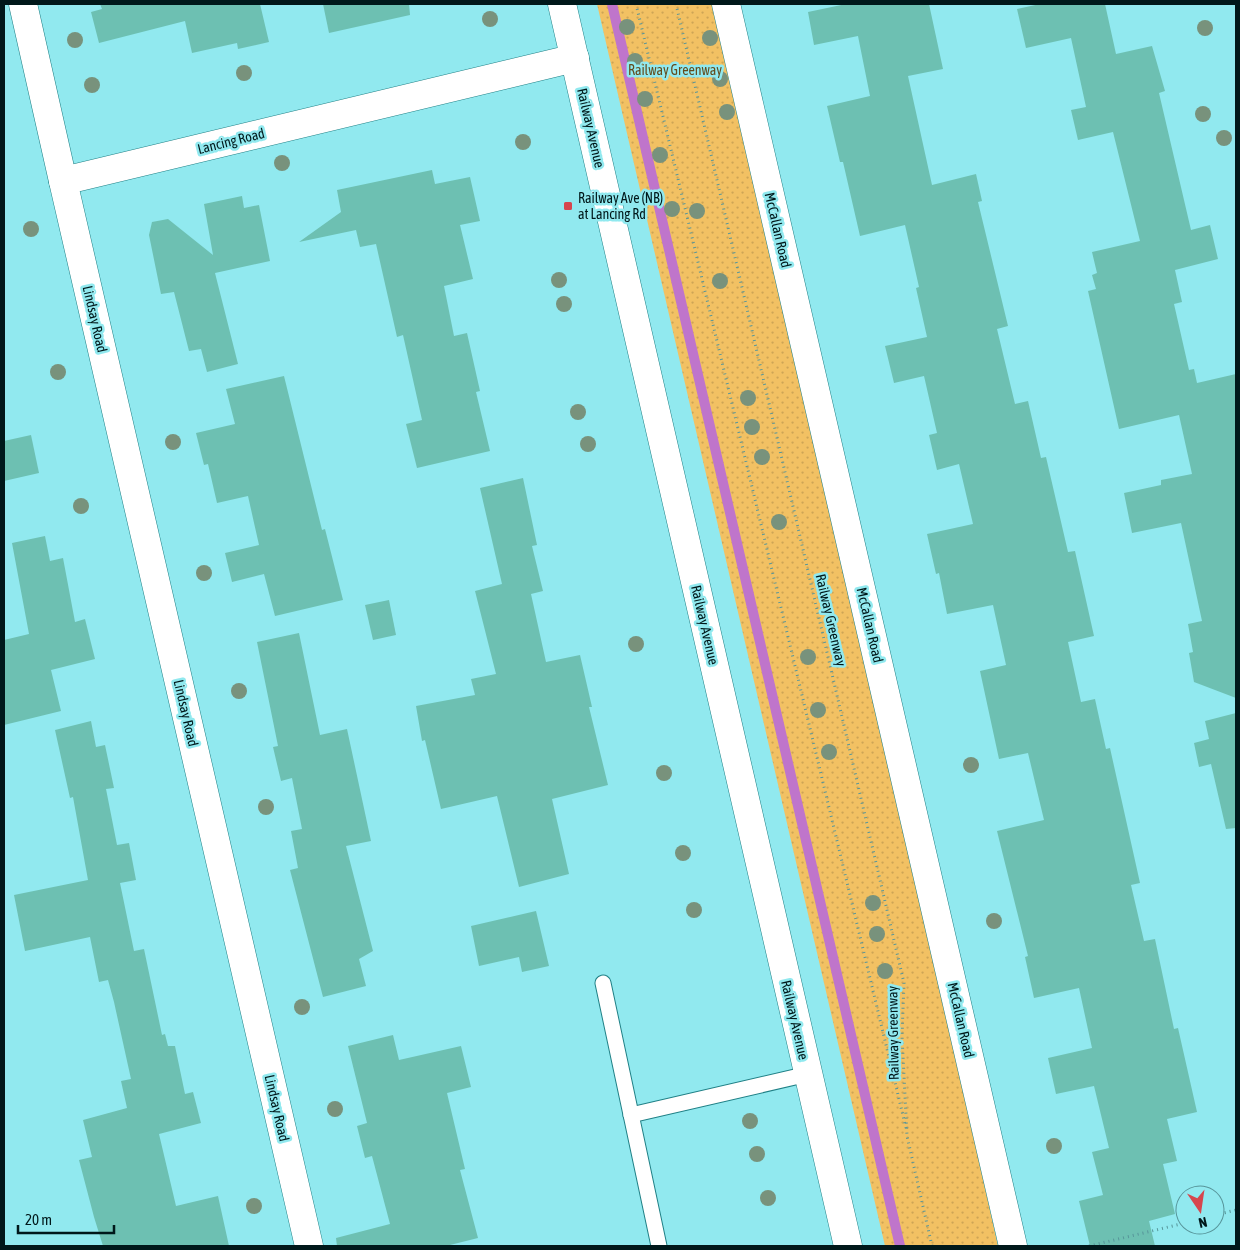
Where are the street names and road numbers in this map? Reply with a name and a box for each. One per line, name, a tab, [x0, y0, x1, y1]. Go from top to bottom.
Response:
street label: Railway Avenue	[574, 87, 608, 169]
street label: Lancing Road	[196, 125, 266, 157]
street label: McCallan Road	[762, 191, 794, 269]
street label: Lindsay Road	[80, 284, 110, 354]
street label: Railway Greenway	[813, 572, 849, 668]
street label: Railway Avenue	[688, 584, 722, 666]
street label: McCallan Road	[854, 586, 886, 664]
street label: Lindsay Road	[171, 678, 201, 748]
street label: Railway Avenue	[778, 979, 812, 1061]
street label: McCallan Road	[945, 981, 977, 1059]
street label: Railway Greenway	[884, 986, 902, 1080]
street label: Lindsay Road	[262, 1073, 292, 1143]

